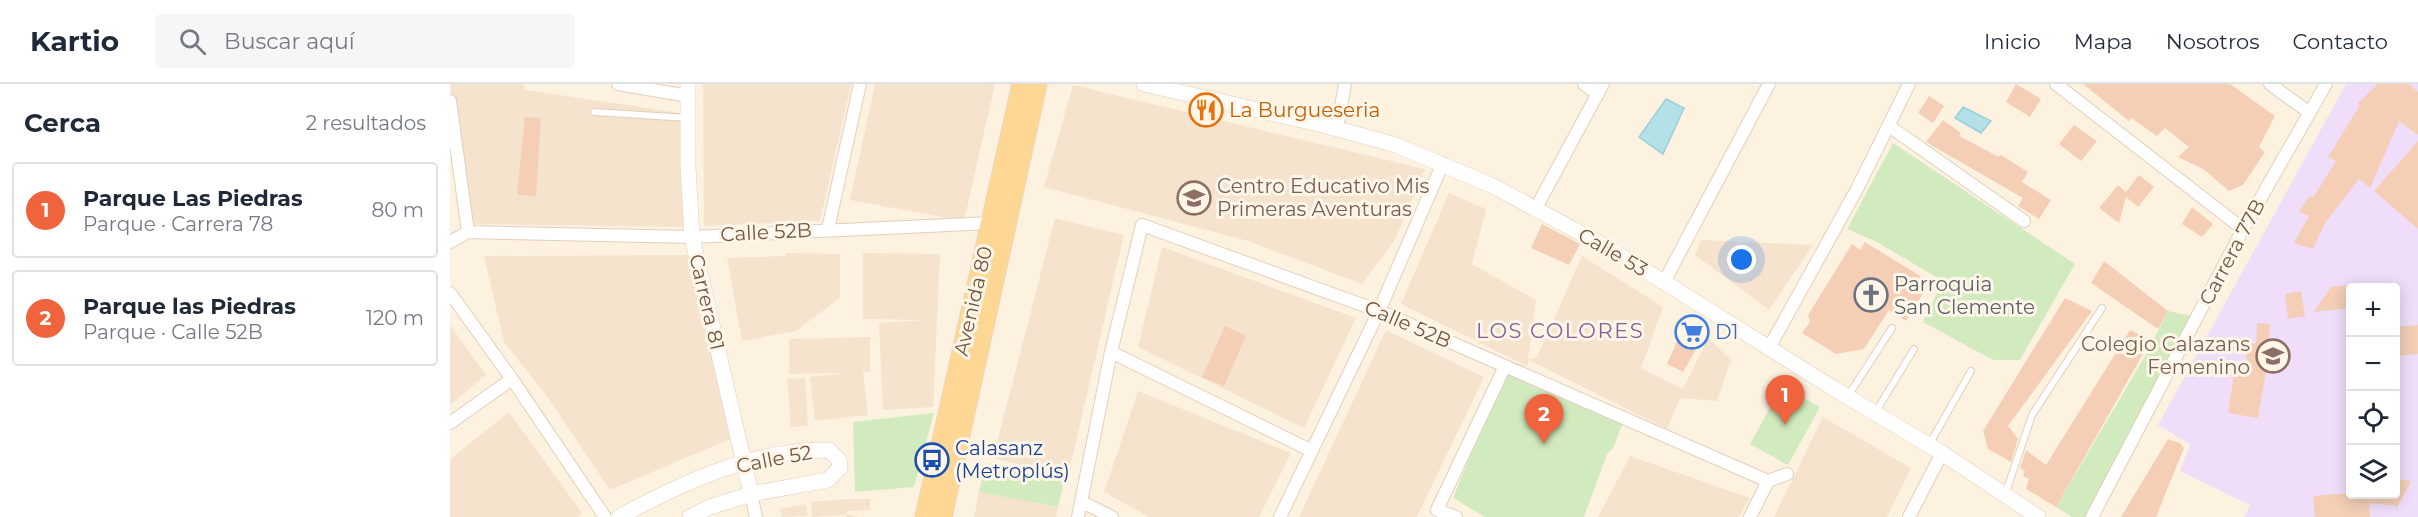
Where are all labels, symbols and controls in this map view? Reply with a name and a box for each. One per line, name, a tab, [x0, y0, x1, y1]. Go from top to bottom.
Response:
search box	[155, 14, 575, 68]
text: Kartio	[30, 24, 119, 58]
icon: search	[176, 25, 209, 58]
text: Buscar aquí	[224, 28, 355, 55]
text: Inicio	[1984, 29, 2041, 54]
text: Mapa	[2074, 29, 2133, 54]
text: Nosotros	[2166, 29, 2259, 54]
text: Contacto	[2292, 29, 2388, 54]
restaurant icon: La Burgueseria	[1188, 92, 1224, 128]
place label: La Burgueseria	[1229, 98, 1380, 122]
text: Cerca	[24, 107, 101, 139]
text: 2 resultados	[306, 111, 426, 135]
place label: Centro Educativo Mis Primeras Aventuras	[1217, 174, 1430, 221]
school or university icon: Centro Educativo Mis Primeras Aventuras	[1176, 180, 1212, 216]
text: Parque Las Piedras	[83, 185, 303, 212]
street label: Carrera 77B	[2194, 195, 2270, 309]
text: 1	[42, 198, 49, 222]
text: 80 m	[372, 198, 424, 222]
text: Parque · Carrera 78	[83, 212, 273, 236]
street label: Calle 52B	[720, 218, 812, 246]
street label: Calle 53	[1574, 223, 1652, 281]
street label: Avenida 80	[949, 244, 997, 358]
your location	[1727, 245, 1756, 274]
street label: Carrera 81	[684, 252, 730, 352]
place label: Parroquia San Clemente	[1894, 272, 2035, 319]
church icon: Parroquia San Clemente	[1853, 277, 1889, 313]
map controls	[2346, 283, 2400, 499]
button: +	[2346, 283, 2400, 337]
text: Parque las Piedras	[83, 293, 296, 320]
street label: Calle 52B	[1361, 295, 1455, 353]
text: 2	[40, 306, 51, 330]
text: 120 m	[366, 306, 424, 330]
supermarket icon: D1	[1674, 314, 1710, 350]
district label: LOS COLORES	[1476, 318, 1644, 343]
text: Parque · Calle 52B	[83, 320, 263, 344]
place label: D1	[1715, 320, 1739, 344]
place label: Colegio Calazans Femenino	[2081, 332, 2250, 379]
button: −	[2346, 337, 2400, 391]
school or university icon: Colegio Calazans Femenino	[2255, 338, 2291, 374]
pin: 1	[1766, 376, 1804, 425]
button: locate	[2346, 391, 2400, 445]
pin: 2	[1524, 394, 1564, 444]
place label: Calasanz (Metroplús)	[955, 436, 1070, 483]
street label: Calle 52	[734, 440, 814, 478]
bus stop icon: Calasanz (Metroplús)	[914, 442, 950, 478]
button: layers	[2346, 445, 2400, 499]

